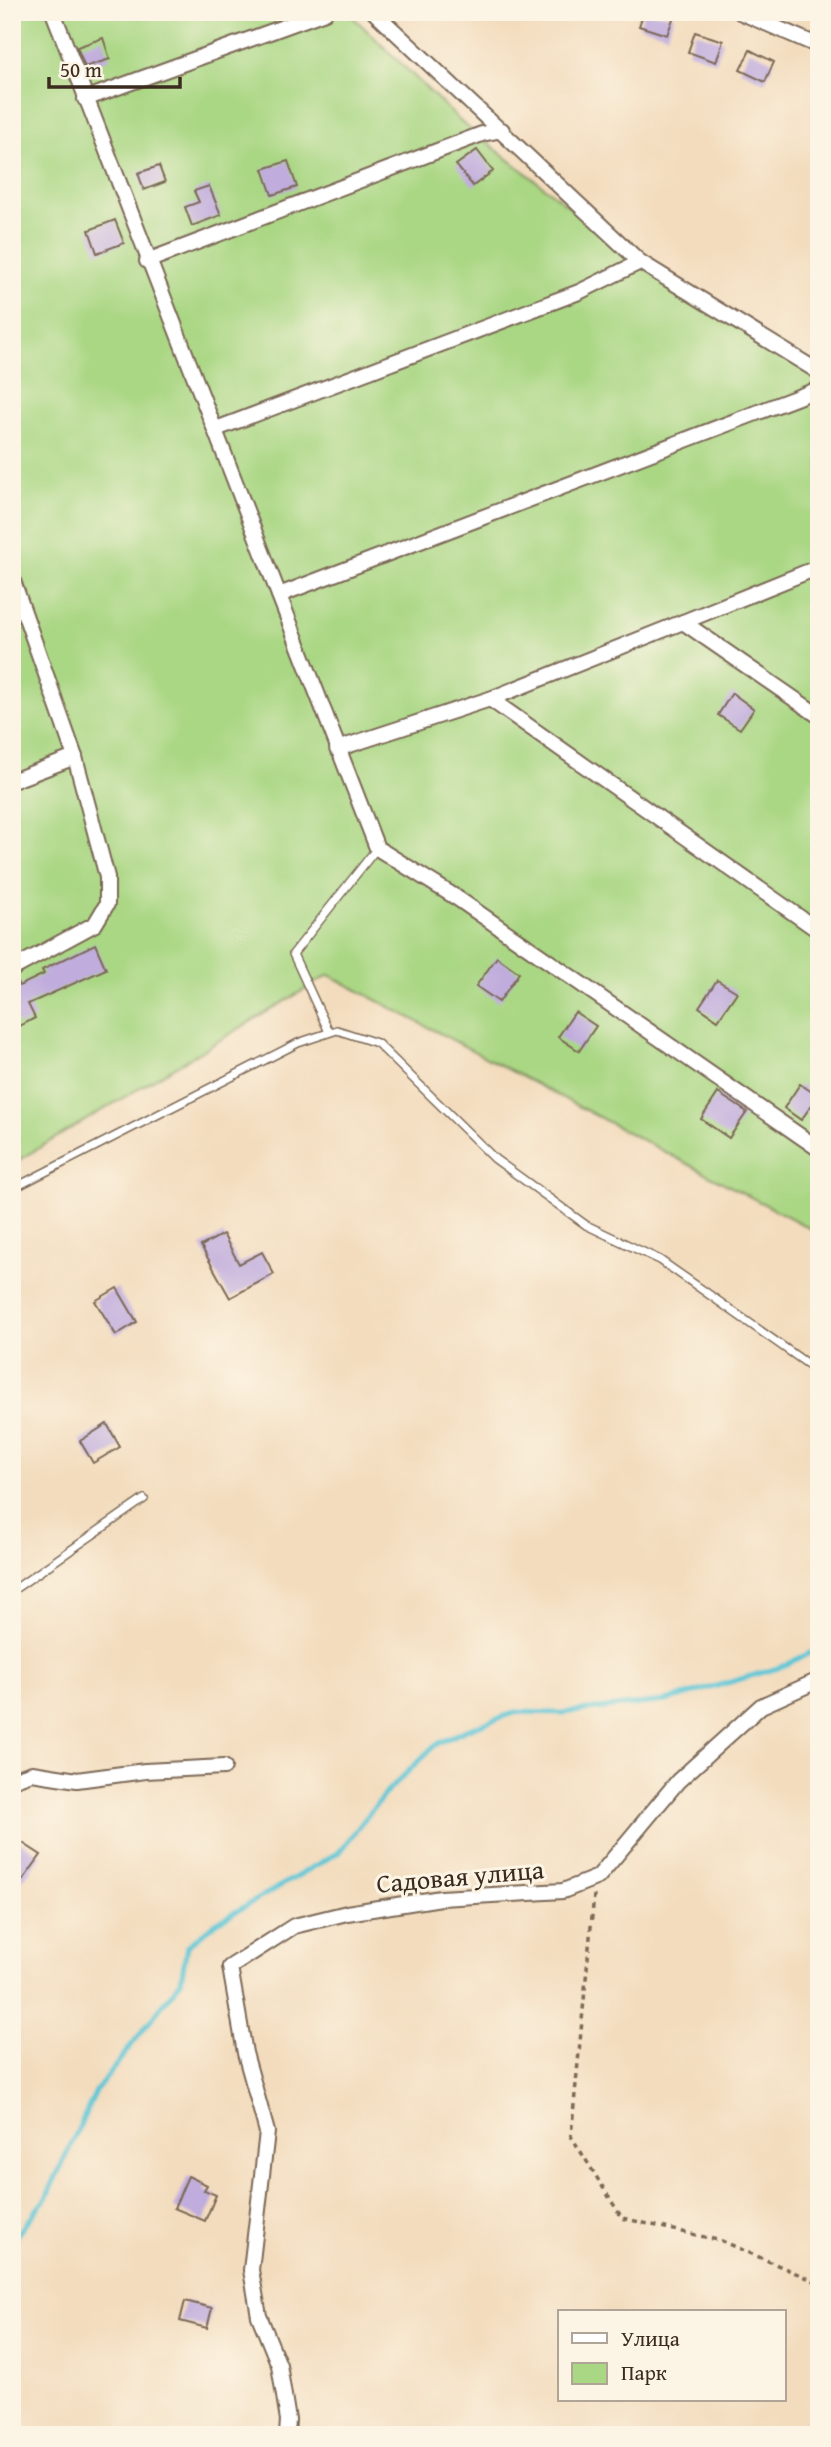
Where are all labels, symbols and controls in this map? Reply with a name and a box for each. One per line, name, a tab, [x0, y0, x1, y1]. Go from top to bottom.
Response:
scale bar	[49, 46, 180, 90]
text: 50 m	[60, 54, 102, 85]
street label: Садовая улица	[375, 1849, 546, 1903]
legend	[558, 2310, 786, 2402]
text: Улица	[621, 2323, 680, 2354]
text: Парк	[621, 2357, 667, 2388]

